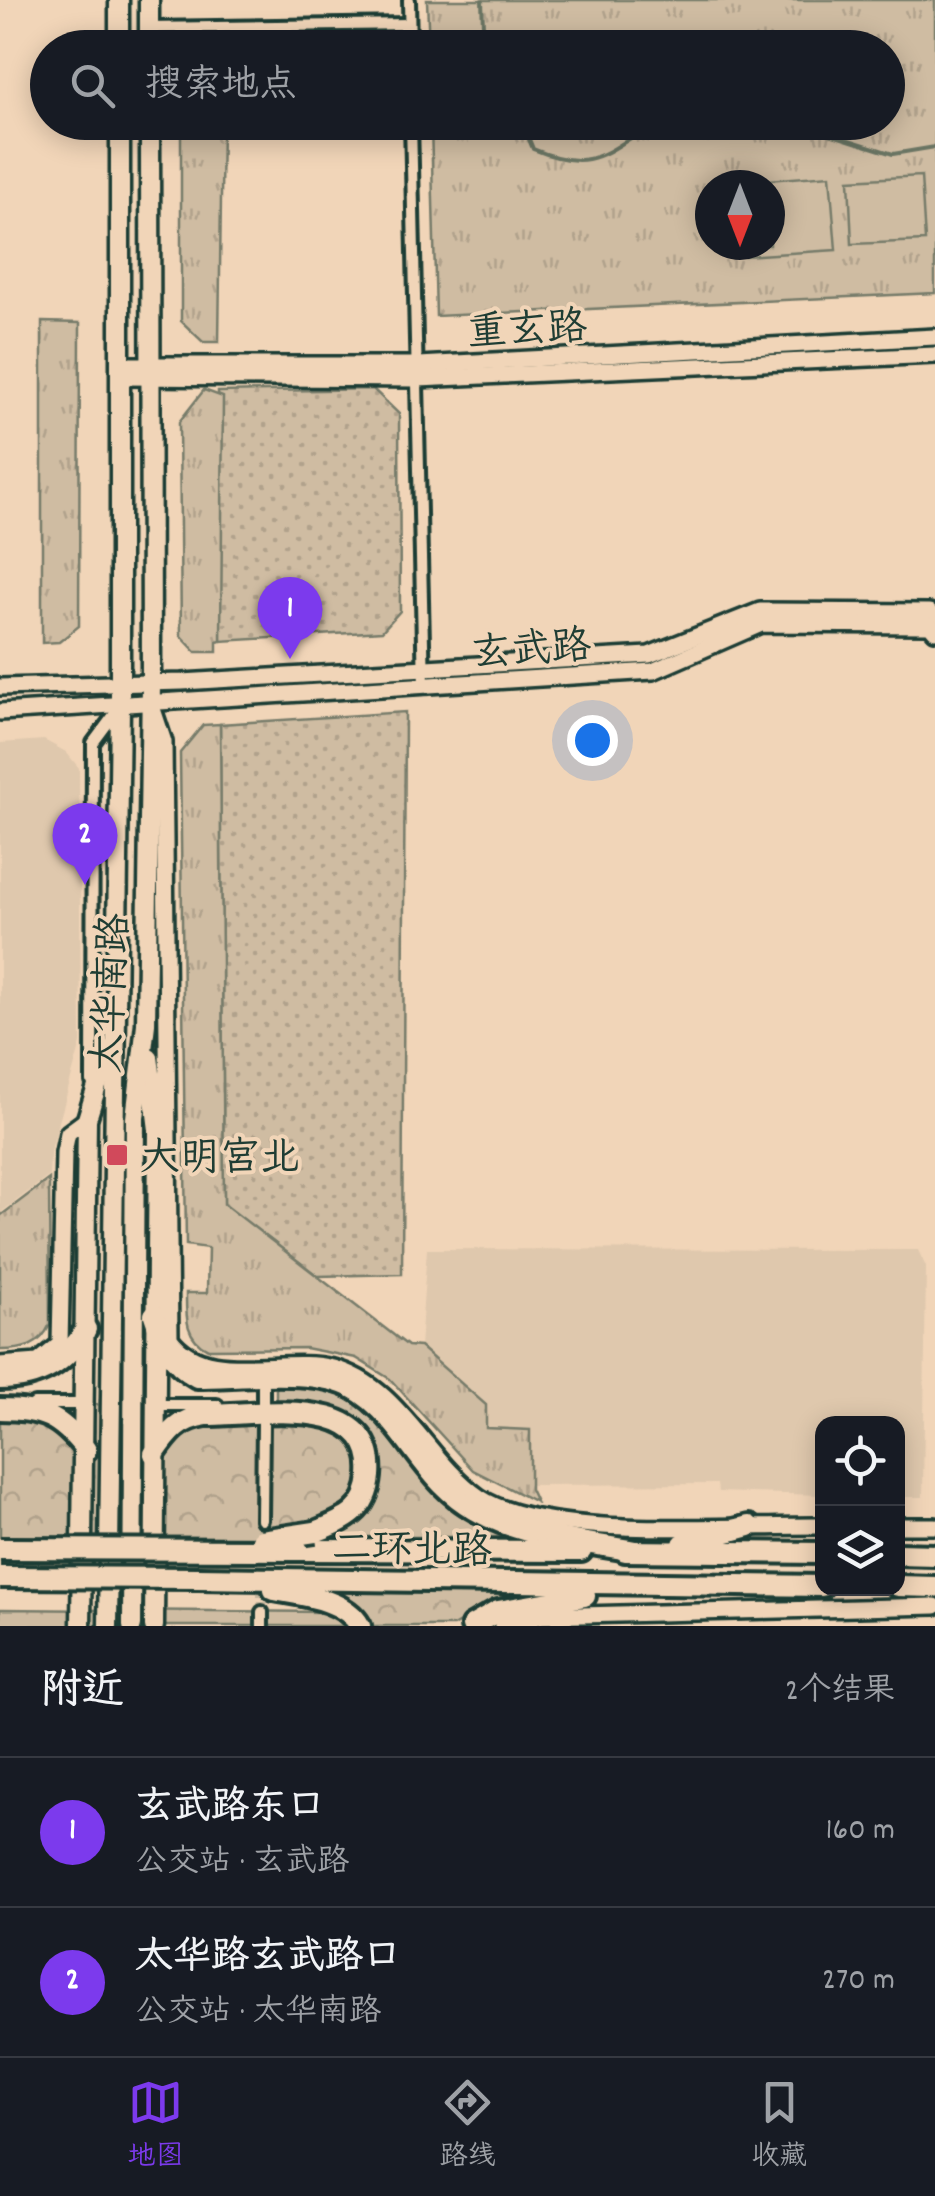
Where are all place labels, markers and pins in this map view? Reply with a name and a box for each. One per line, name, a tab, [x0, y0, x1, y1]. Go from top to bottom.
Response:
pin: 1	[258, 576, 322, 659]
pin: 2	[52, 802, 118, 885]
place label: 大明宫北	[140, 1133, 300, 1190]
marker: 大明宫北	[104, 1142, 130, 1168]

